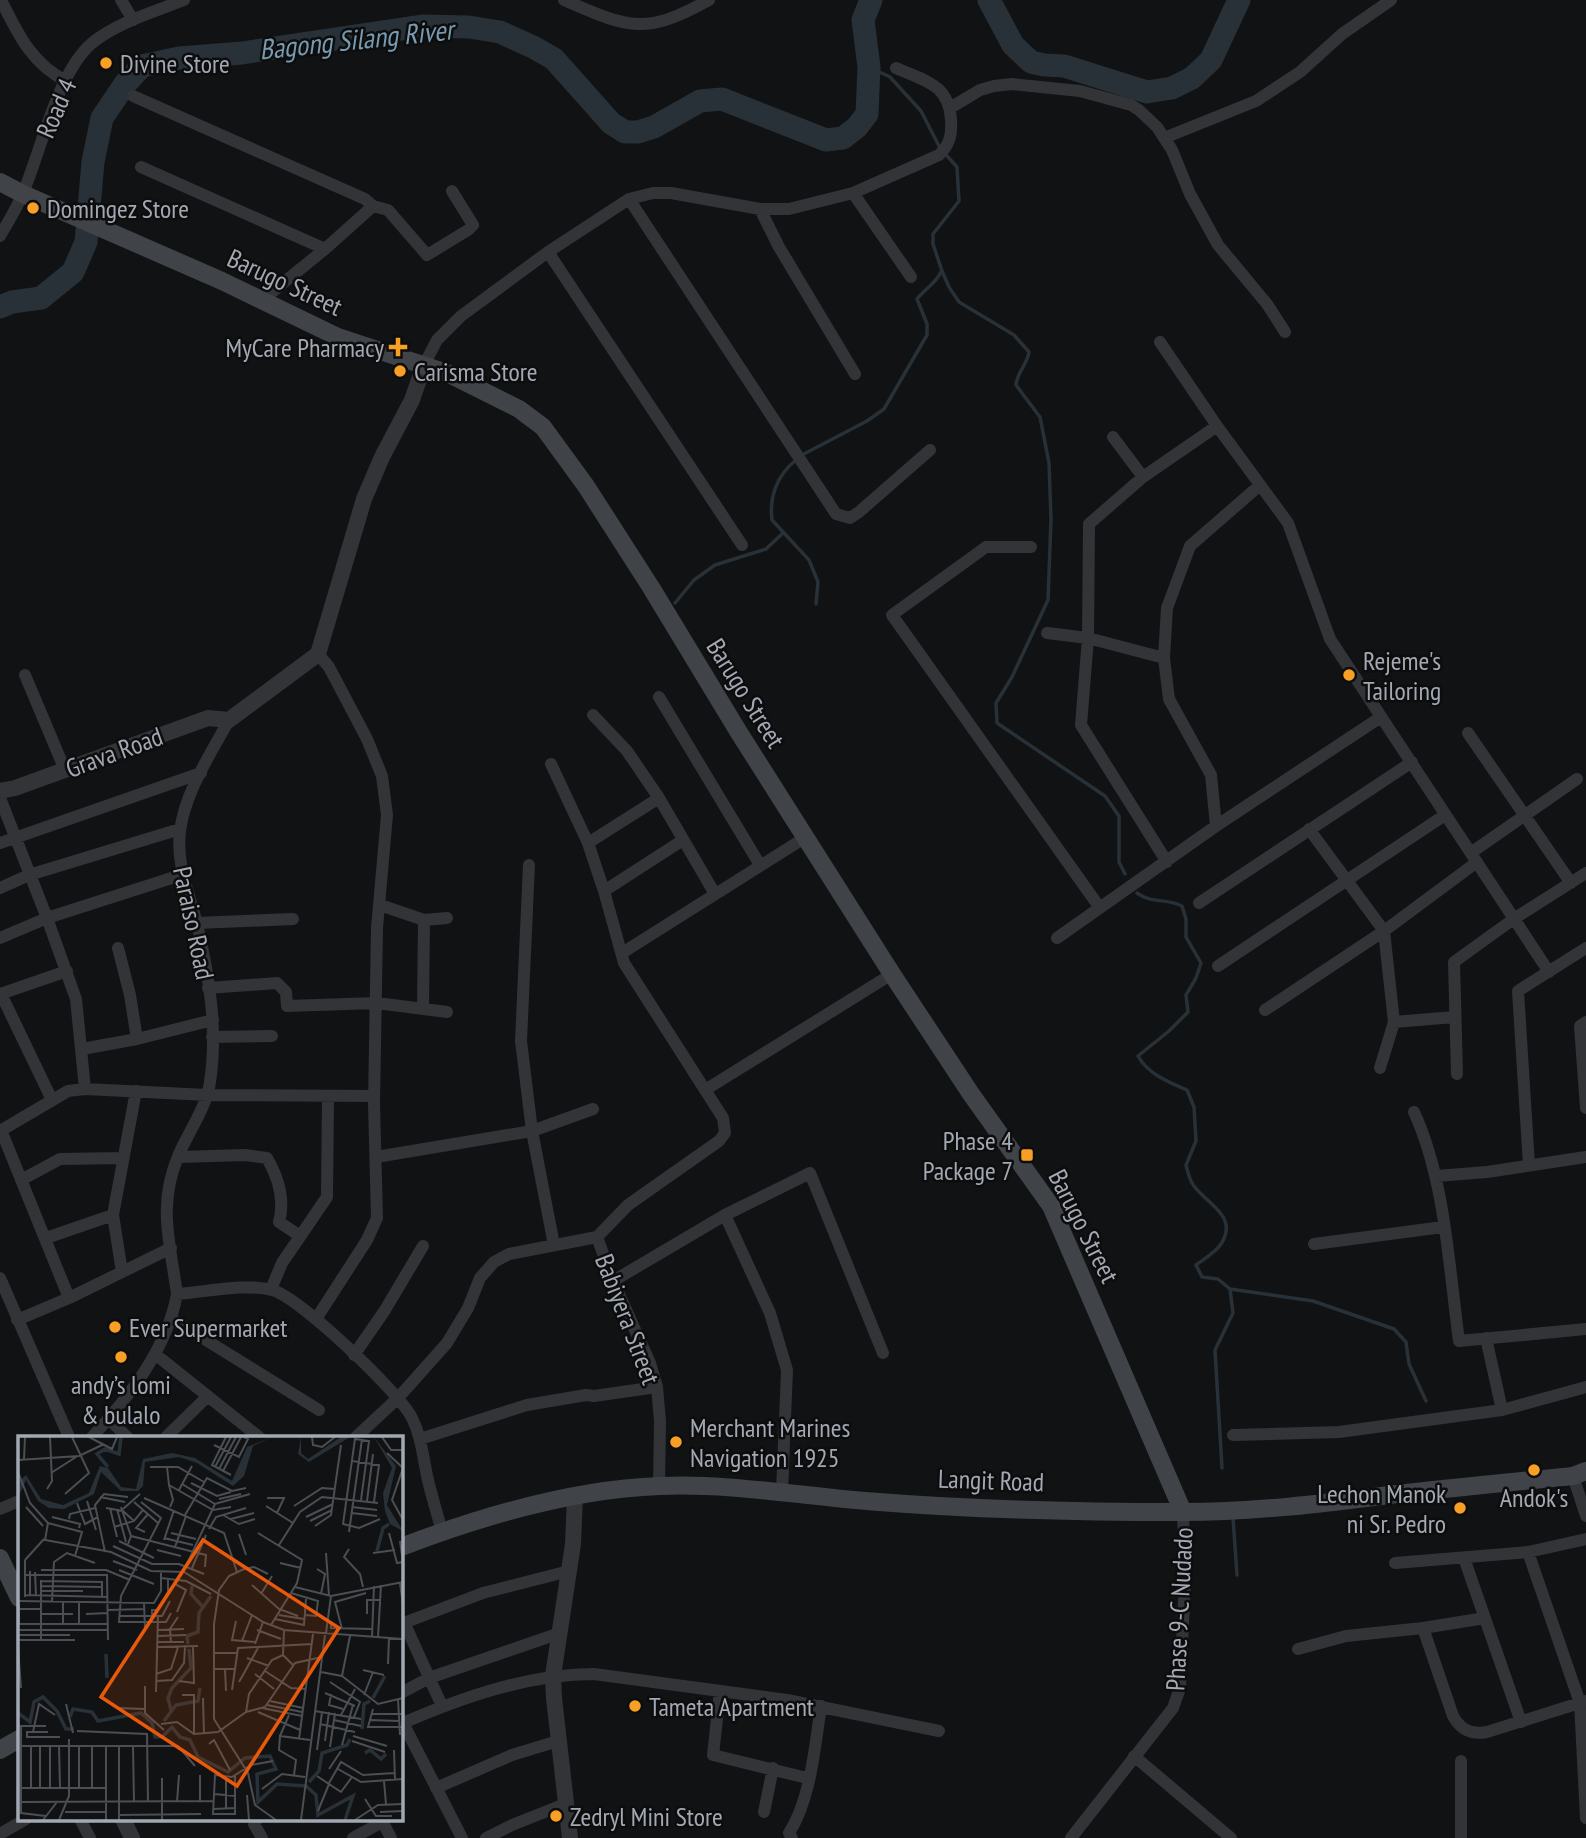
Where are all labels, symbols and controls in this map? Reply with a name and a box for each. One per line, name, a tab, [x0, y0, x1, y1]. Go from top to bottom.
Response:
water label: Bagong Silang River	[257, 10, 459, 68]
place label: Divine Store	[120, 47, 230, 80]
marker: Divine Store	[98, 55, 114, 71]
street label: Road 4	[28, 73, 84, 143]
place label: Domingez Store	[47, 192, 189, 225]
marker: Domingez Store	[25, 200, 41, 216]
street label: Barugo Street	[222, 241, 348, 323]
place label: MyCare Pharmacy	[226, 331, 384, 364]
marker: MyCare Pharmacy	[390, 339, 406, 355]
place label: Carisma Store	[414, 355, 538, 388]
marker: Carisma Store	[392, 363, 408, 379]
street label: Barugo Street	[699, 632, 793, 754]
place label: Rejeme's Tailoring	[1363, 644, 1441, 707]
marker: Rejeme's Tailoring	[1341, 667, 1357, 683]
street label: Grava Road	[61, 719, 167, 785]
street label: Paraiso Road	[166, 864, 222, 982]
place label: Phase 4 Package 7	[923, 1124, 1013, 1187]
marker: Phase 4 Package 7	[1019, 1147, 1035, 1163]
street label: Barugo Street	[1041, 1164, 1127, 1288]
street label: Babiyera Street	[588, 1249, 668, 1389]
place label: Ever Supermarket	[129, 1311, 287, 1344]
marker: Ever Supermarket	[107, 1319, 123, 1335]
marker: andy’s lomi & bulalo	[113, 1349, 129, 1365]
place label: andy’s lomi & bulalo	[71, 1368, 171, 1431]
place label: Merchant Marines Navigation 1925	[690, 1411, 850, 1474]
marker: Merchant Marines Navigation 1925	[668, 1434, 684, 1450]
inset map	[18, 1436, 402, 1820]
street label: Langit Road	[937, 1462, 1045, 1498]
marker: Andok's	[1526, 1462, 1542, 1478]
place label: Lechon Manok ni Sr. Pedro	[1317, 1477, 1446, 1540]
place label: Andok's	[1500, 1481, 1568, 1514]
marker: Lechon Manok ni Sr. Pedro	[1452, 1500, 1468, 1516]
street label: Phase 9-C Nudado	[1158, 1526, 1200, 1692]
place label: Tameta Apartment	[649, 1690, 814, 1723]
marker: Tameta Apartment	[627, 1698, 643, 1714]
place label: Zedryl Mini Store	[570, 1800, 723, 1833]
marker: Zedryl Mini Store	[548, 1808, 564, 1824]

